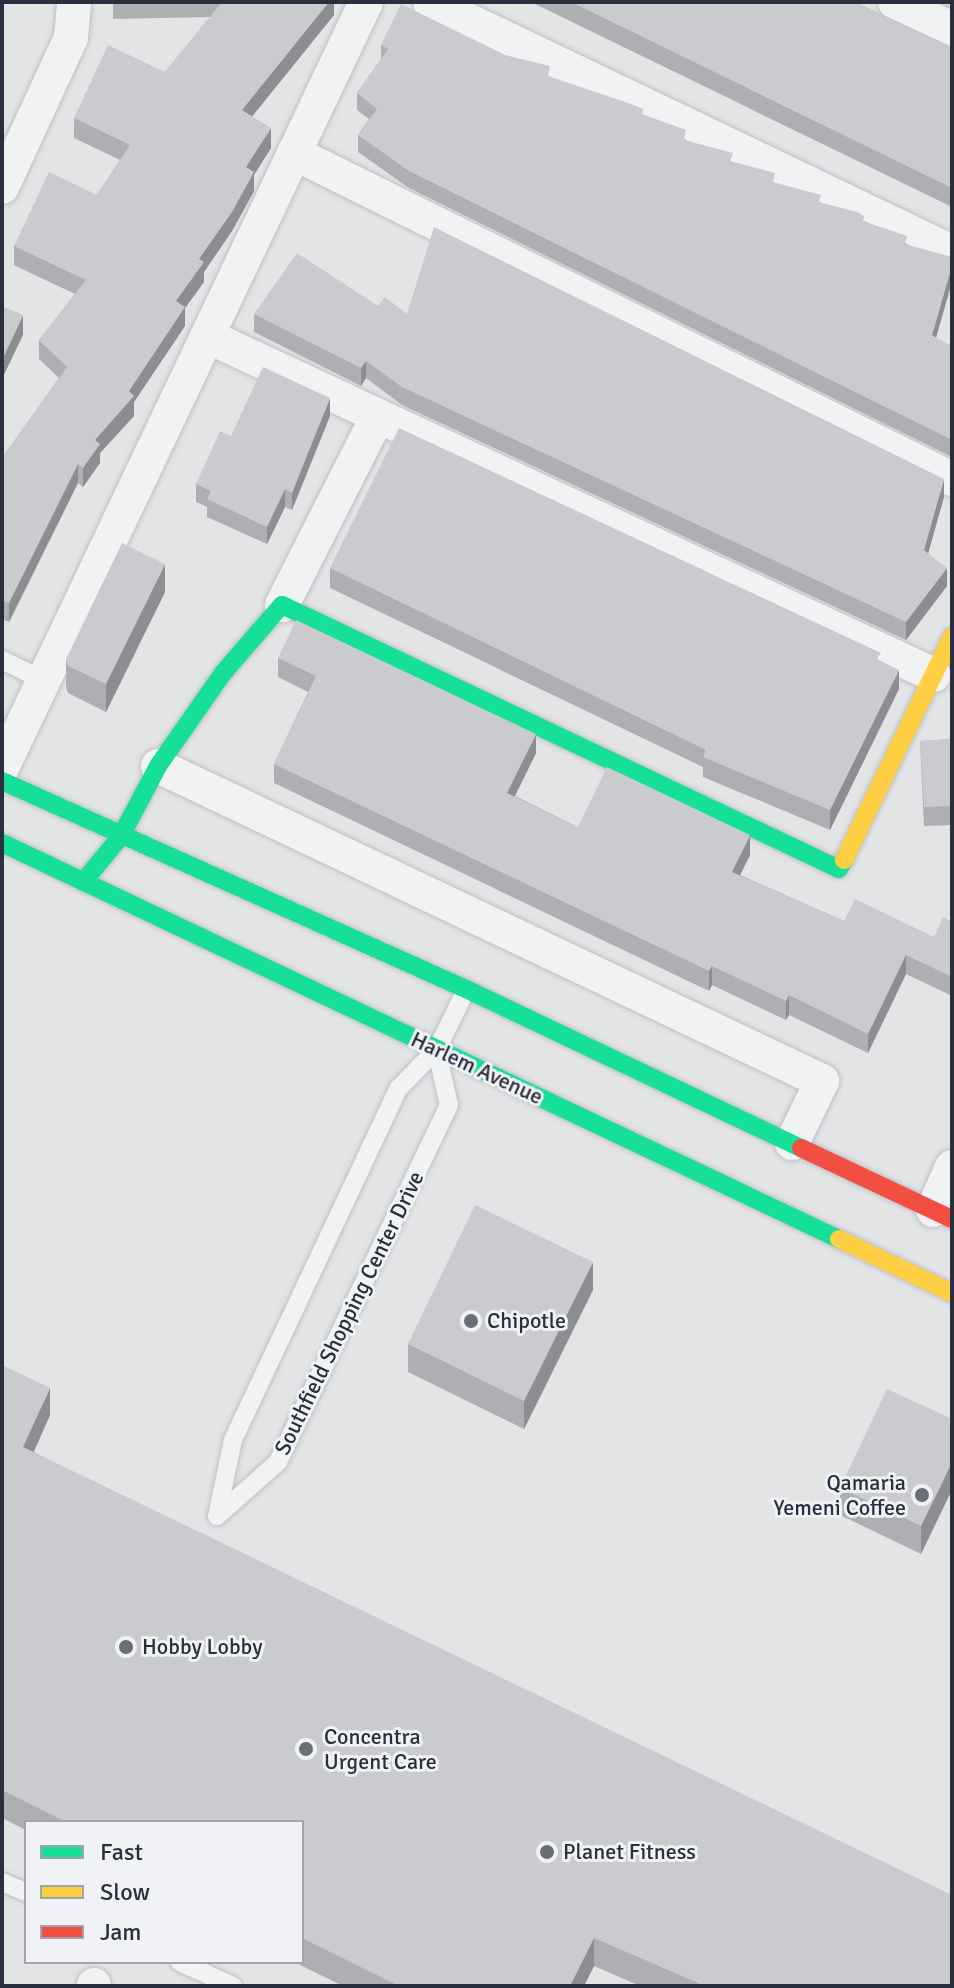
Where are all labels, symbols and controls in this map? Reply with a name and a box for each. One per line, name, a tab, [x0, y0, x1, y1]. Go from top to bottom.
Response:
street label: Harlem Avenue	[407, 1026, 547, 1110]
street label: Southfield Shopping Center Drive	[269, 1167, 429, 1459]
place label: Chipotle	[487, 1308, 566, 1334]
marker: Chipotle	[462, 1312, 480, 1330]
place label: Qamaria Yemeni Coffee	[774, 1469, 906, 1520]
marker: Qamaria Yemeni Coffee	[913, 1486, 931, 1504]
place label: Hobby Lobby	[142, 1634, 262, 1660]
marker: Hobby Lobby	[117, 1638, 135, 1656]
place label: Concentra Urgent Care	[324, 1723, 437, 1774]
marker: Concentra Urgent Care	[295, 1738, 317, 1760]
legend	[24, 1820, 304, 1964]
text: Fast	[100, 1837, 143, 1867]
place label: Planet Fitness	[563, 1839, 696, 1865]
marker: Planet Fitness	[538, 1843, 556, 1861]
text: Slow	[100, 1877, 150, 1907]
text: Jam	[100, 1917, 141, 1947]

